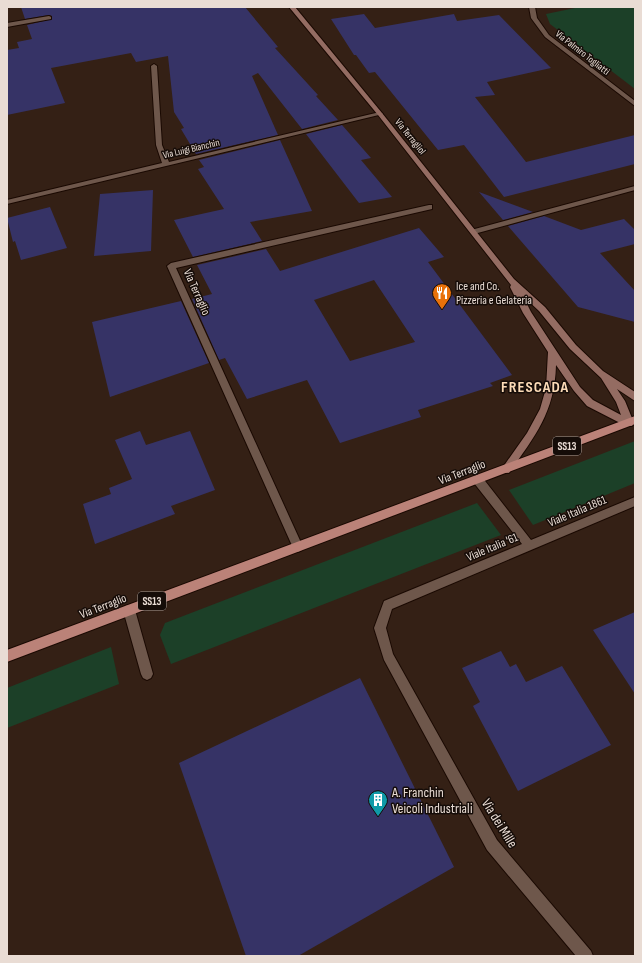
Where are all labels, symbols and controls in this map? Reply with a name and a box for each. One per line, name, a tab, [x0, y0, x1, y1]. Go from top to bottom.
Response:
street label: Via Palmiro Togliatti	[553, 28, 612, 78]
street label: Via Terragliol	[392, 116, 428, 157]
street label: Via Luigi Bianchin	[162, 137, 221, 161]
street label: Via Terraglio	[180, 267, 213, 318]
place label: Ice and Co. Pizzeria e Gelateria	[456, 279, 532, 308]
restaurant icon: Ice and Co. Pizzeria e Gelateria	[431, 282, 453, 310]
district label: FRESCADA	[501, 378, 569, 397]
road number: SS13	[553, 437, 581, 455]
street label: Via Terraglio	[437, 457, 488, 488]
street label: Viale Italia 1861	[546, 492, 609, 530]
street label: Viale Italia '61	[464, 530, 521, 565]
street label: Via Terraglio	[78, 591, 129, 622]
road number: SS13	[138, 592, 166, 610]
place label: A. Franchin Veicoli Industriali	[391, 784, 473, 817]
building icon: A. Franchin Veicoli Industriali	[367, 789, 389, 817]
street label: Via dei Mille	[478, 796, 521, 851]

